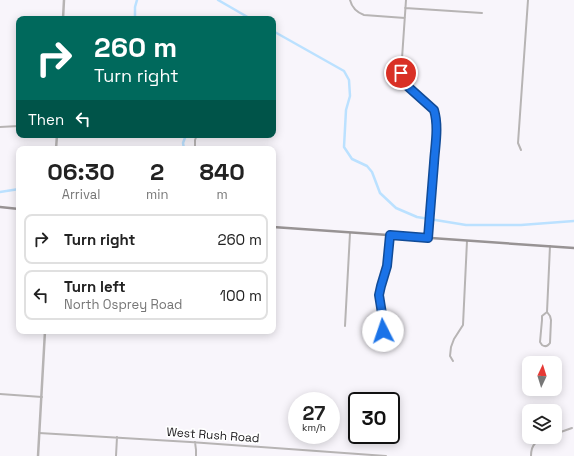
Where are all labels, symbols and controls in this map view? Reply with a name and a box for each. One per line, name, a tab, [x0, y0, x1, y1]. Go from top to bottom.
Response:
text: 260 m	[94, 29, 177, 65]
icon: right	[28, 32, 80, 84]
pin	[384, 56, 418, 90]
icon: arrive	[390, 62, 412, 84]
text: Turn right	[94, 64, 178, 87]
icon: left	[72, 108, 94, 130]
text: Then	[28, 110, 64, 129]
text: 06:30	[47, 156, 115, 187]
text: 2	[150, 156, 164, 187]
text: 840	[200, 156, 245, 187]
text: Arrival	[62, 186, 100, 203]
text: min	[146, 186, 168, 203]
text: m	[217, 186, 228, 203]
icon: right	[30, 228, 52, 250]
text: Turn right	[64, 230, 135, 249]
text: 260 m	[217, 230, 262, 249]
text: Turn left	[64, 277, 126, 296]
icon: left	[30, 284, 52, 306]
text: 100 m	[220, 286, 262, 305]
text: North Osprey Road	[64, 296, 182, 313]
position arrow	[362, 310, 404, 352]
north arrow	[522, 356, 562, 396]
map controls	[522, 356, 562, 444]
speed limit sign: 30	[348, 392, 400, 444]
text: 27	[303, 400, 325, 426]
button: layers	[522, 404, 562, 444]
text: km/h	[302, 421, 326, 434]
street label: West Rush Road	[166, 424, 260, 446]

